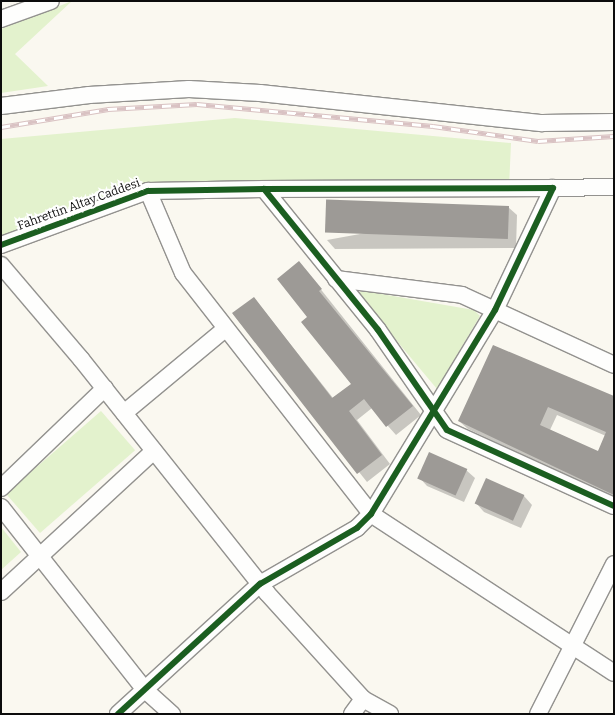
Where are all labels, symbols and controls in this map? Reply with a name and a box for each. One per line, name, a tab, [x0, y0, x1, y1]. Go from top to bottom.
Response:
street label: Fahrettin Altay Caddesi	[16, 176, 142, 234]

